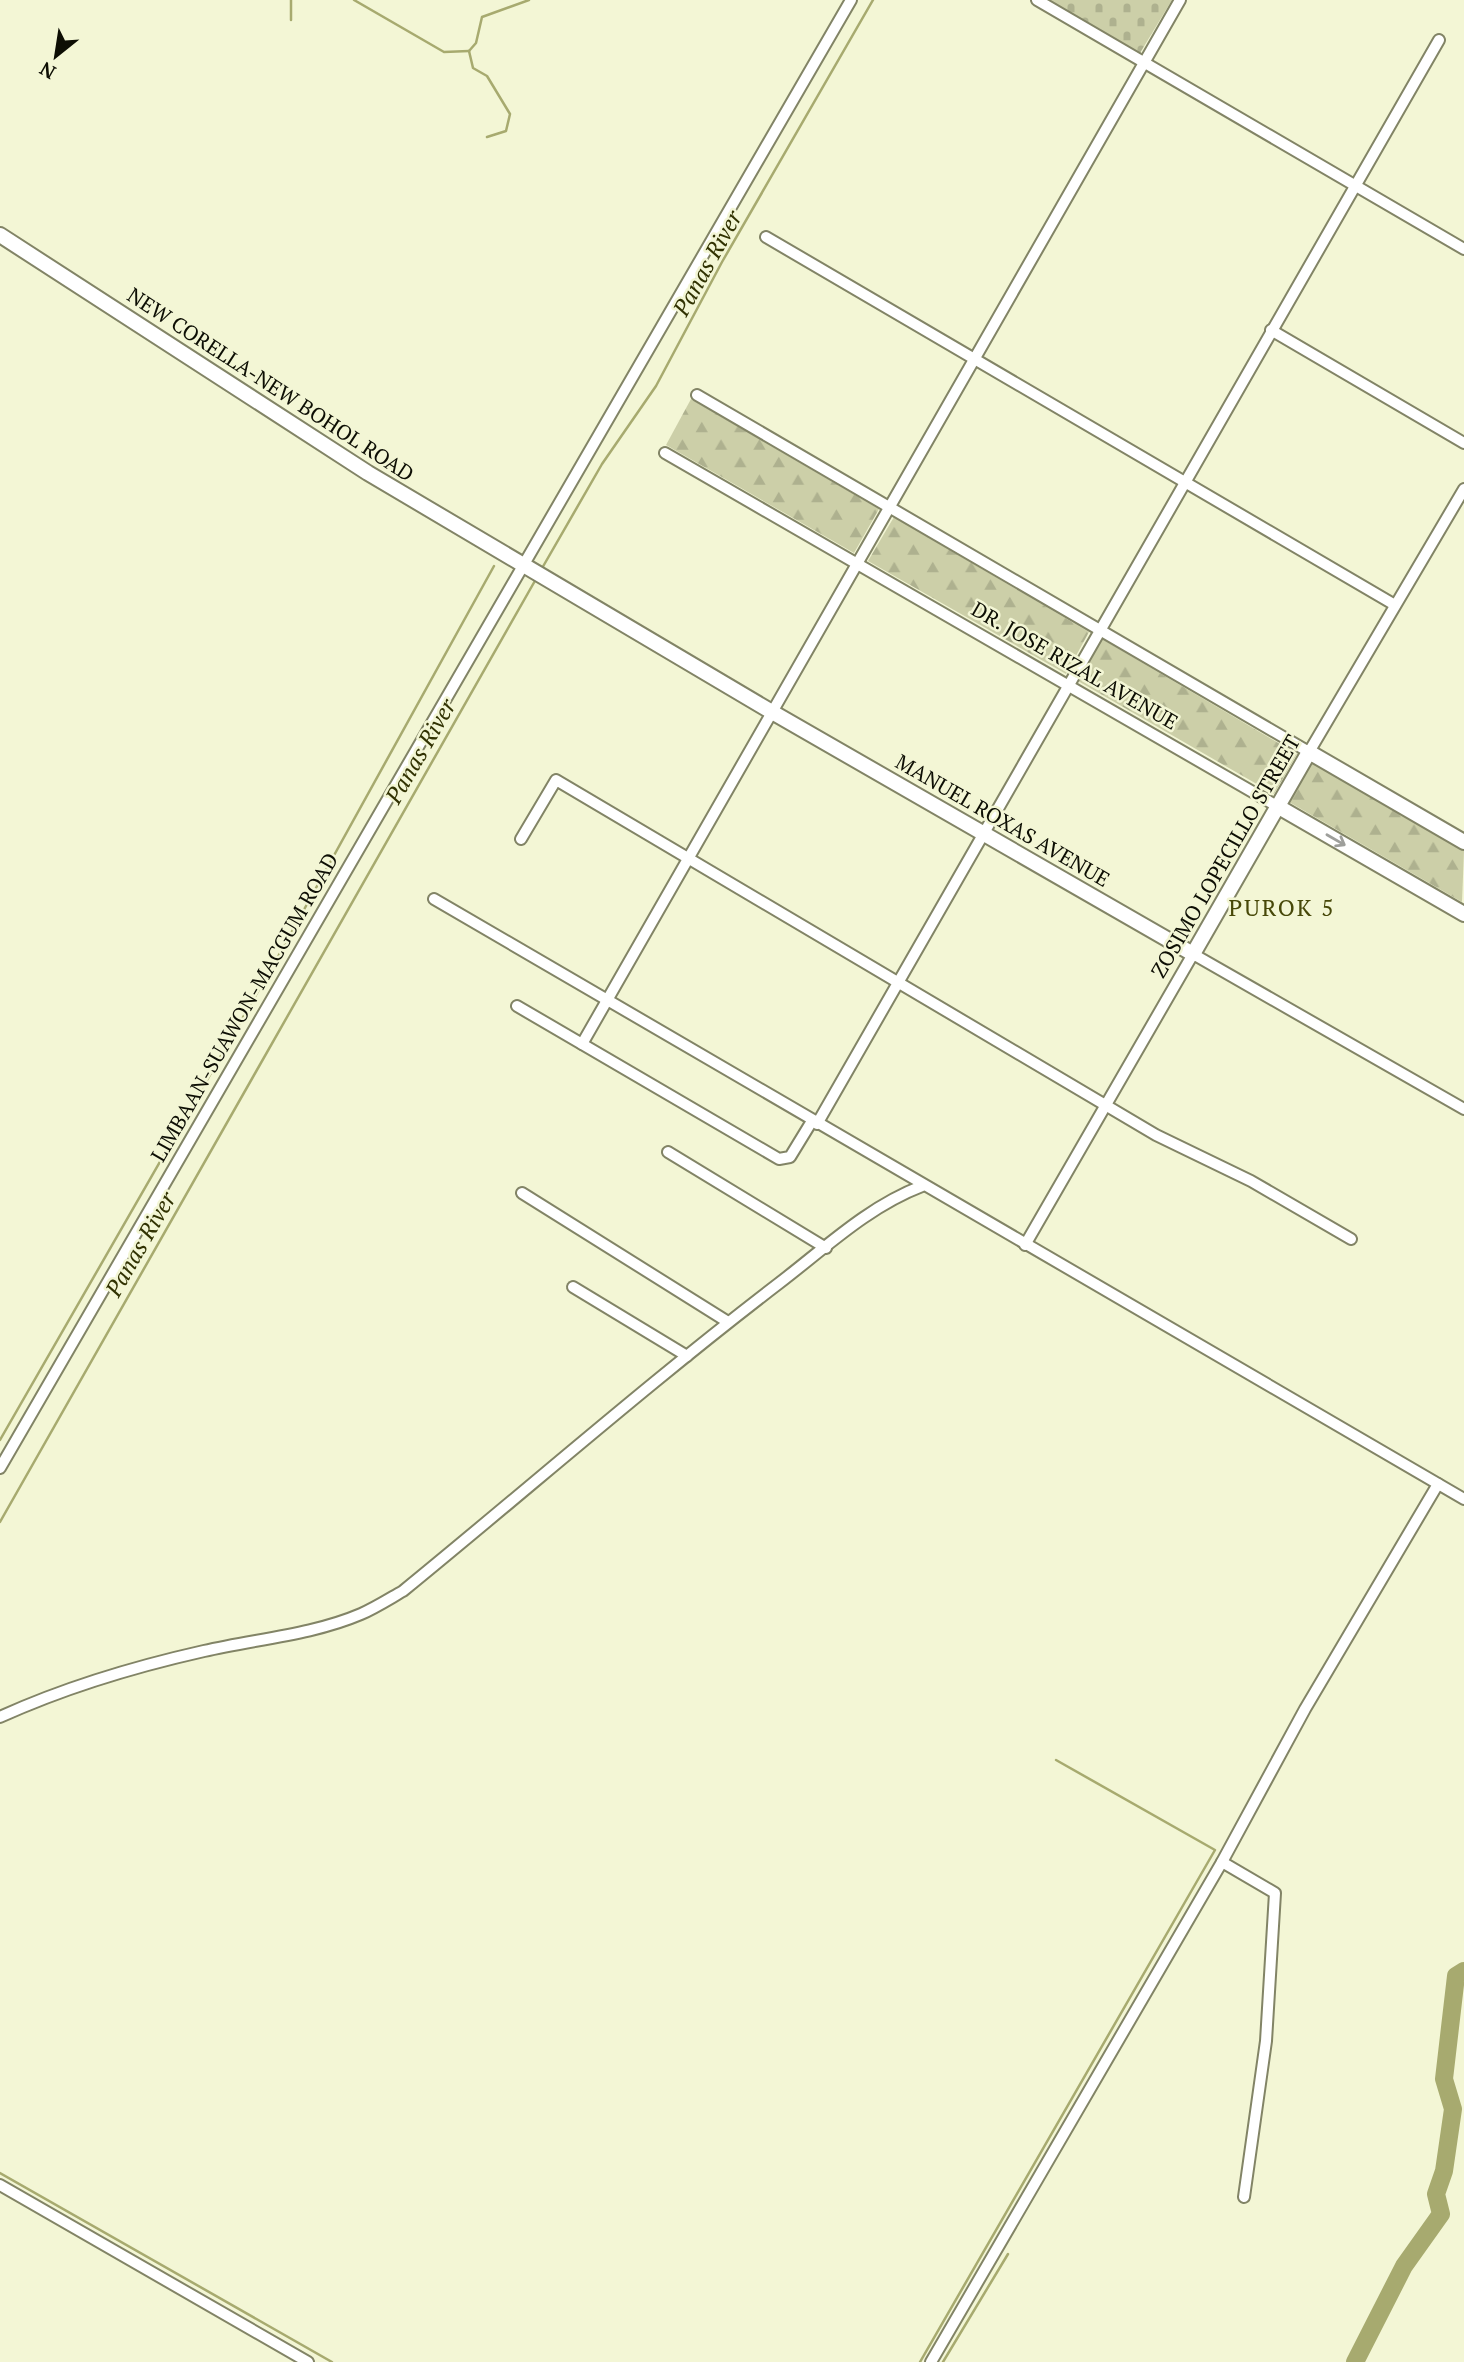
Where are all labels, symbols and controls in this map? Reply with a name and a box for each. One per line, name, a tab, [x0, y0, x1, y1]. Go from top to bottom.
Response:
north arrow	[21, 21, 91, 91]
text: N	[34, 56, 60, 86]
water label: Panas River	[665, 204, 749, 322]
street label: NEW CORELLA-NEW BOHOL ROAD	[122, 281, 420, 487]
street label: DR. JOSE RIZAL AVENUE	[967, 594, 1183, 736]
water label: Panas River	[377, 692, 463, 810]
street label: ZOSIMO LOPECILLO STREET	[1144, 730, 1306, 982]
street label: MANUEL ROXAS AVENUE	[891, 747, 1115, 893]
one-way arrow	[1326, 833, 1346, 847]
street label: LIMBAAN-SUAWON-MACGUM ROAD	[144, 847, 344, 1167]
district label: PUROK 5	[1229, 892, 1335, 923]
water label: Panas River	[97, 1185, 183, 1303]

